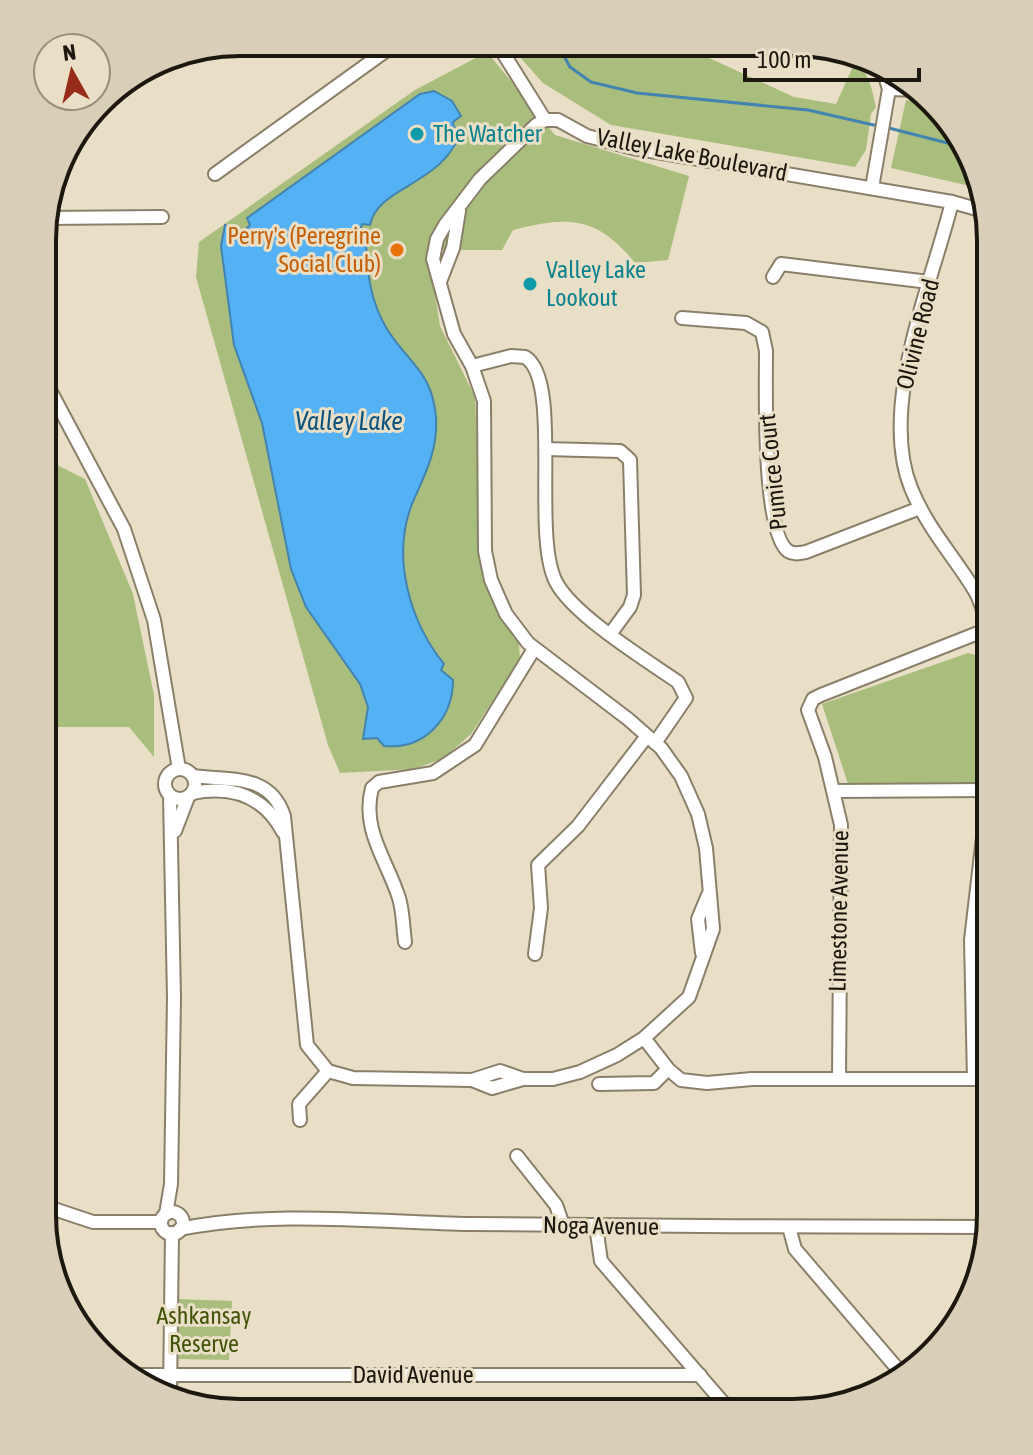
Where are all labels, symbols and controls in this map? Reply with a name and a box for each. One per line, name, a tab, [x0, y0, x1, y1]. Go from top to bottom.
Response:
north arrow	[32, 32, 112, 112]
scale bar	[745, 32, 919, 82]
text: N	[61, 38, 77, 66]
text: 100 m	[757, 46, 811, 73]
place label: The Watcher	[433, 120, 543, 147]
street label: Valley Lake Boulevard	[595, 123, 790, 186]
marker: The Watcher	[408, 125, 426, 143]
place label: Perry's (Peregrine Social Club)	[227, 222, 381, 277]
marker: Perry's (Peregrine Social Club)	[388, 241, 406, 259]
place label: Valley Lake Lookout	[546, 256, 646, 311]
marker: Valley Lake Lookout	[521, 275, 539, 293]
street label: Olivine Road	[891, 276, 944, 392]
water label: Valley Lake	[295, 406, 403, 436]
street label: Pumice Court	[753, 413, 792, 531]
street label: Limestone Avenue	[824, 830, 853, 992]
street label: Noga Avenue	[543, 1211, 659, 1240]
park label: Ashkansay Reserve	[157, 1302, 251, 1357]
street label: David Avenue	[352, 1361, 474, 1388]

